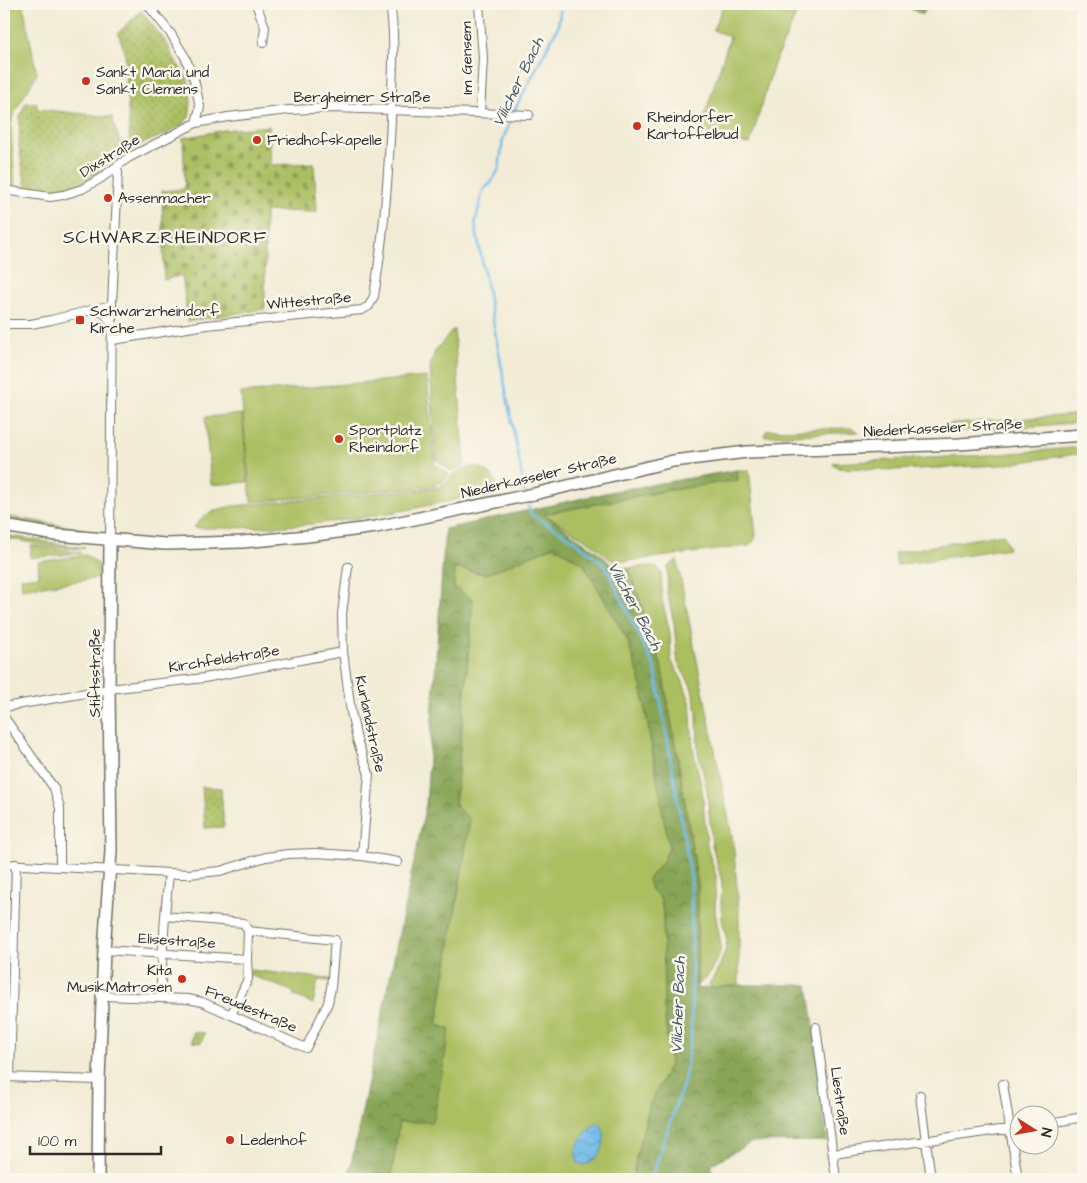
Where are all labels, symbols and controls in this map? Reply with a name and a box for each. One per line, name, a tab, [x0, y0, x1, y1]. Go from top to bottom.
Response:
street label: Im Gensem	[456, 21, 478, 95]
water label: Vilicher Bach	[487, 33, 550, 130]
place label: Sankt Maria und Sankt Clemens	[96, 62, 209, 100]
marker: Sankt Maria und Sankt Clemens	[80, 75, 92, 87]
street label: Bergheimer Straße	[293, 87, 431, 109]
place label: Rheindorfer Kartoffelbud	[647, 107, 739, 145]
marker: Rheindorfer Kartoffelbud	[631, 120, 643, 132]
street label: Dixstraße	[76, 129, 144, 183]
place label: Friedhofskapelle	[267, 130, 382, 151]
marker: Friedhofskapelle	[251, 134, 263, 146]
place label: Assenmacher	[118, 188, 211, 209]
marker: Assenmacher	[102, 192, 114, 204]
district label: SCHWARZRHEINDORF	[63, 225, 267, 250]
street label: Wittestraße	[266, 287, 352, 315]
place label: Schwarzrheindorf Kirche	[90, 301, 219, 339]
marker: Schwarzrheindorf Kirche	[74, 314, 86, 326]
street label: Niederkasseler Straße	[863, 413, 1023, 443]
place label: Sportplatz Rheindorf	[349, 420, 422, 458]
marker: Sportplatz Rheindorf	[333, 433, 345, 445]
street label: Niederkasseler Straße	[459, 448, 619, 504]
water label: Vilicher Bach	[603, 558, 668, 655]
street label: Stiftsstraße	[85, 629, 106, 717]
street label: Kirchfeldstraße	[167, 640, 281, 678]
street label: Kurlandstraße	[349, 674, 391, 774]
street label: Elisestraße	[138, 928, 216, 954]
water label: Vilicher Bach	[665, 955, 691, 1054]
place label: Kita MusikMatrosen	[67, 960, 173, 998]
marker: Kita MusikMatrosen	[176, 973, 188, 985]
street label: Freudestraße	[202, 980, 300, 1038]
street label: Liestraße	[825, 1065, 855, 1137]
north arrow	[1010, 1106, 1060, 1156]
scale bar	[30, 1123, 161, 1155]
text: N	[1035, 1126, 1056, 1139]
place label: Ledenhof	[240, 1130, 307, 1151]
text: 100 m	[38, 1131, 77, 1152]
marker: Ledenhof	[224, 1134, 236, 1146]

